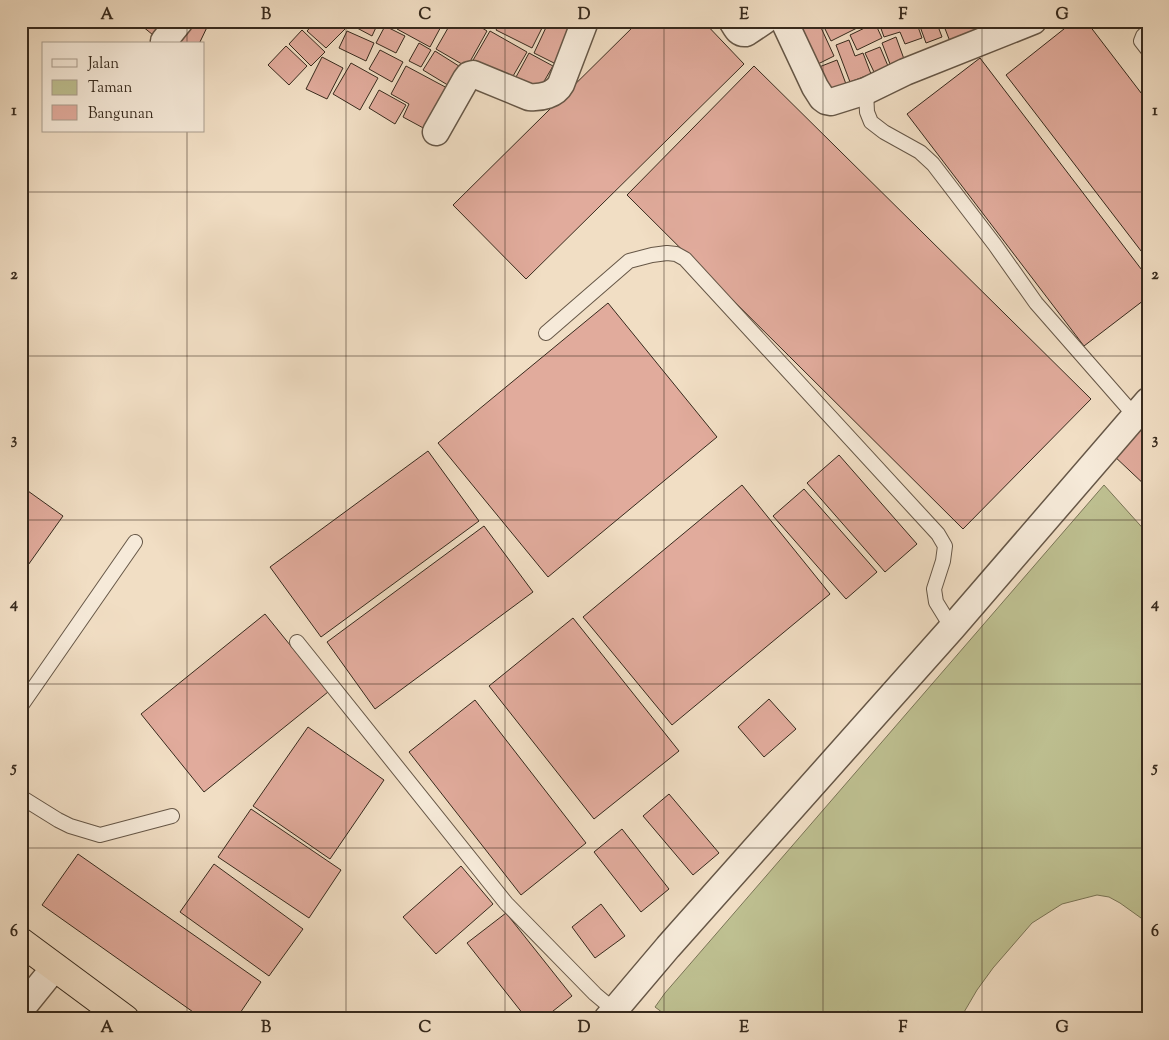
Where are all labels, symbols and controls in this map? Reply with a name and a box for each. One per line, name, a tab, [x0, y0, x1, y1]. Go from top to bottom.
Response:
text: A	[101, 4, 114, 27]
text: B	[261, 4, 271, 27]
text: C	[419, 4, 432, 27]
text: D	[578, 4, 591, 27]
text: E	[739, 4, 749, 27]
text: F	[899, 4, 908, 27]
text: G	[1055, 4, 1069, 27]
legend	[42, 42, 205, 132]
text: Jalan	[87, 54, 119, 75]
text: Taman	[88, 78, 132, 99]
text: 1	[11, 100, 17, 123]
text: 1	[1152, 100, 1158, 123]
text: Bangunan	[88, 104, 154, 125]
text: 2	[10, 264, 18, 287]
text: 2	[1151, 264, 1159, 287]
text: 3	[11, 429, 18, 452]
text: 3	[1152, 429, 1159, 452]
text: 4	[9, 593, 18, 616]
text: 4	[1150, 593, 1159, 616]
text: 5	[9, 757, 17, 780]
text: 5	[1150, 757, 1158, 780]
text: 6	[10, 921, 18, 944]
text: 6	[1151, 921, 1159, 944]
text: A	[101, 1017, 114, 1040]
text: B	[261, 1017, 271, 1040]
text: C	[419, 1017, 432, 1040]
text: D	[578, 1017, 591, 1040]
text: E	[739, 1017, 749, 1040]
text: F	[899, 1017, 908, 1040]
text: G	[1055, 1017, 1069, 1040]

